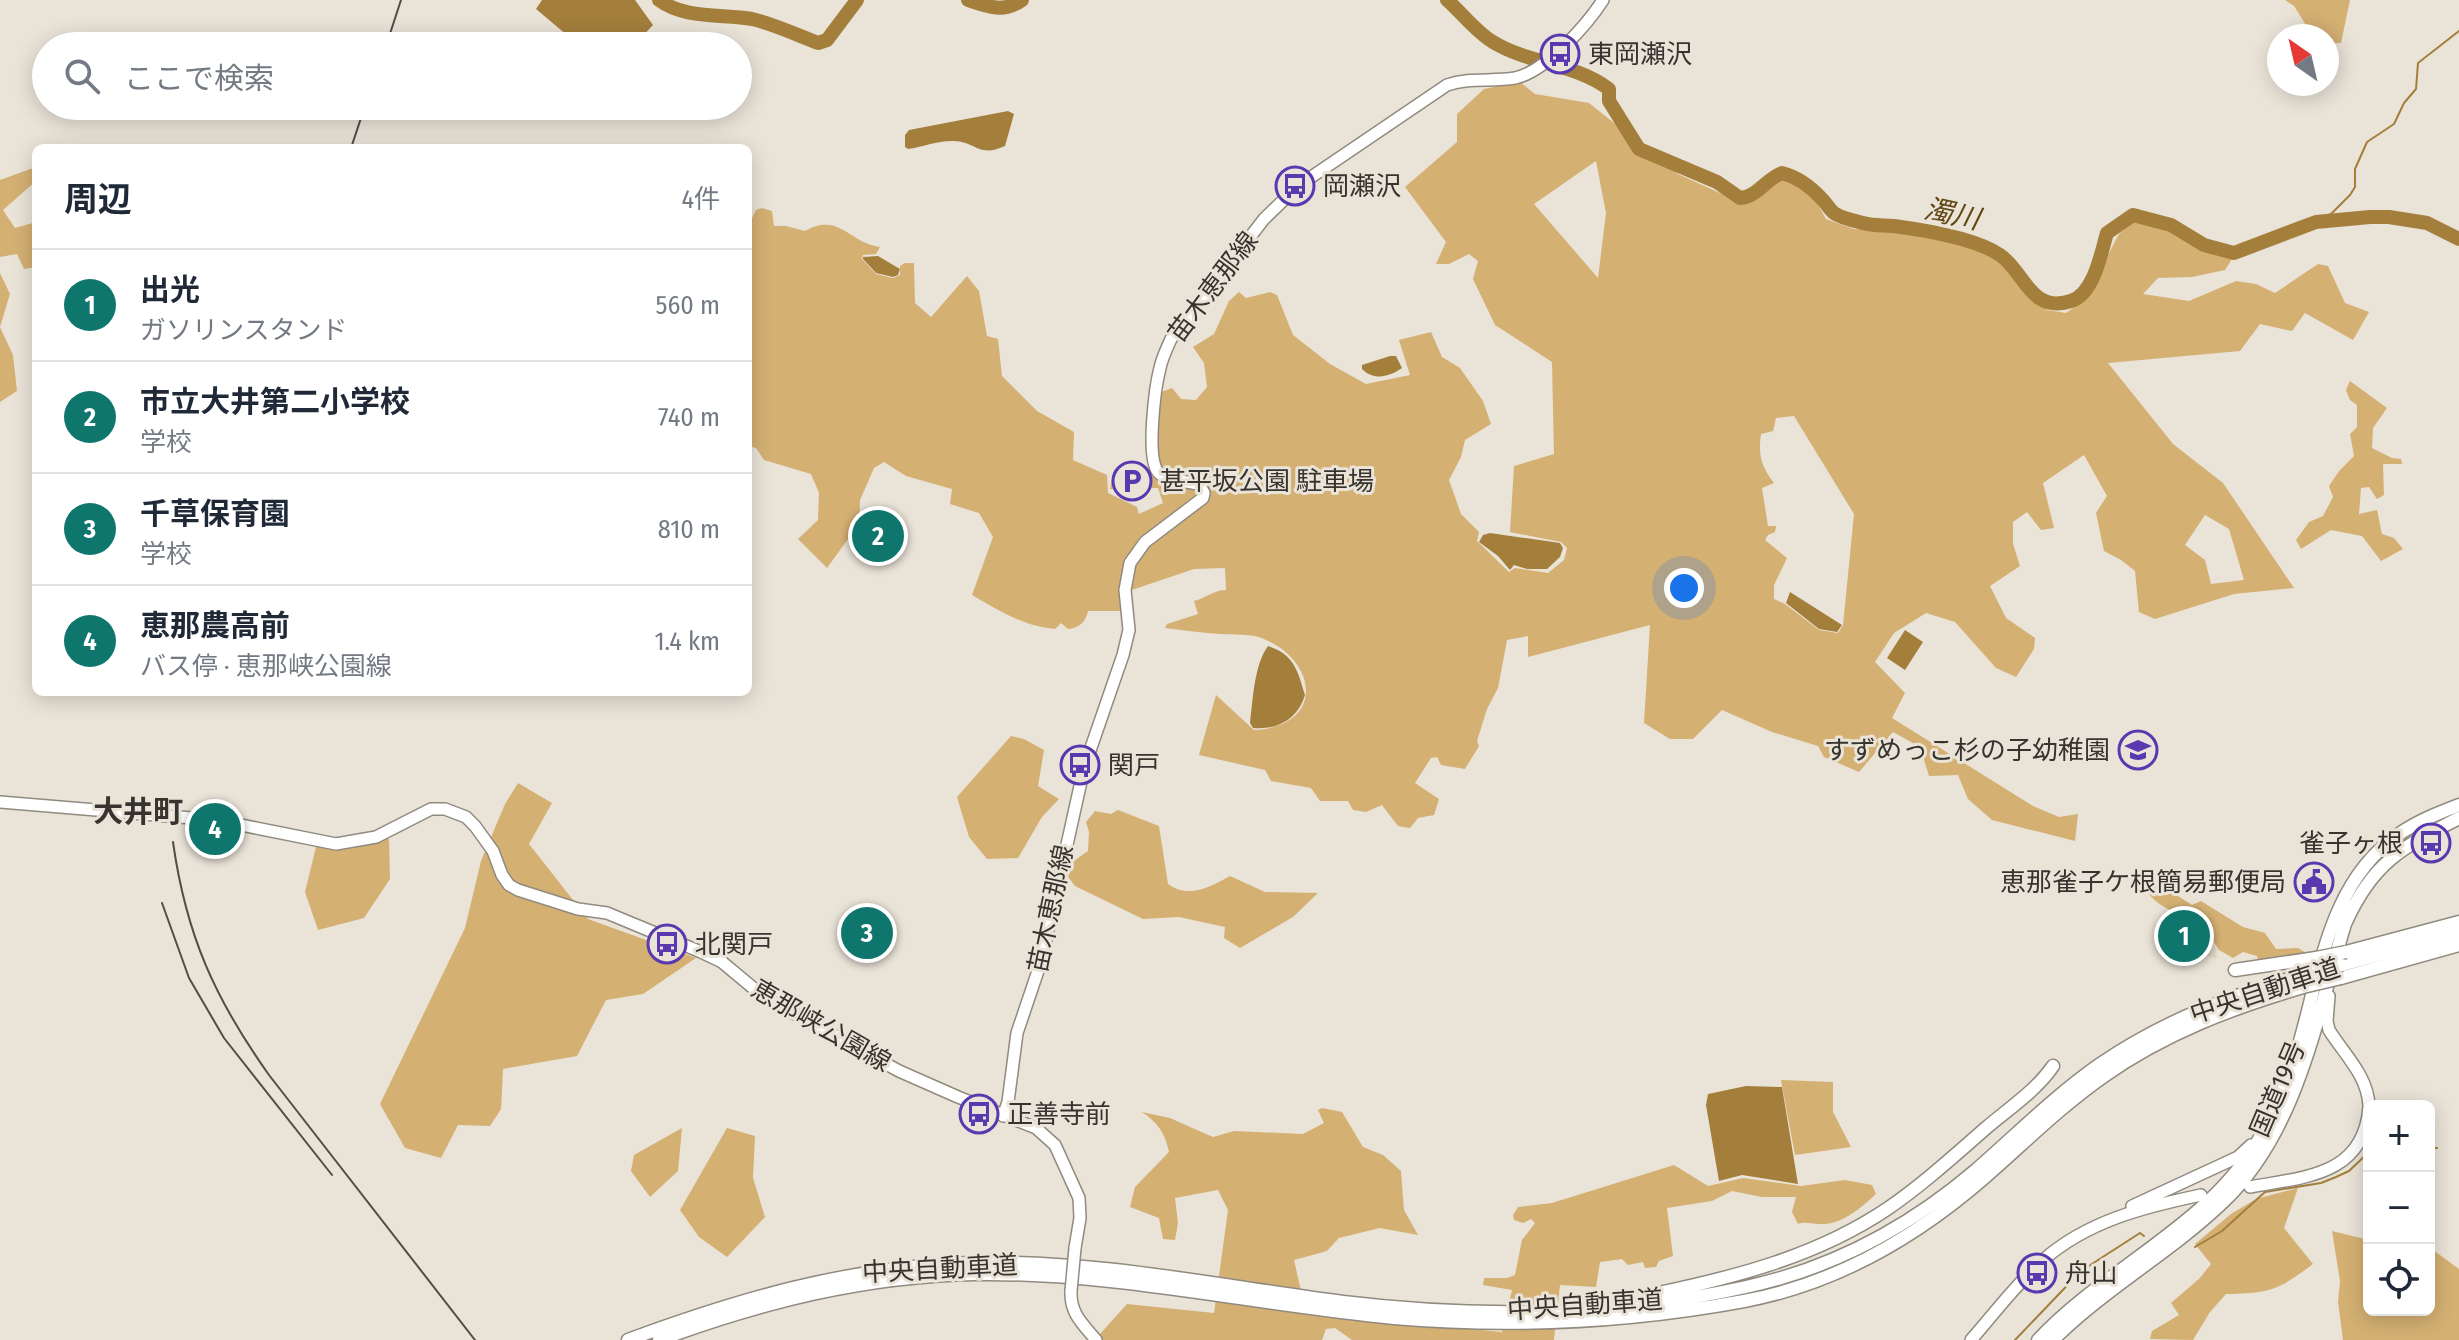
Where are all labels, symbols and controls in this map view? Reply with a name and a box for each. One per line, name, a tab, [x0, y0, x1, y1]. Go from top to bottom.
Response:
north arrow	[2267, 24, 2339, 96]
search box	[32, 32, 752, 120]
bus stop icon: 東岡瀬沢	[1539, 33, 1581, 75]
place label: 東岡瀬沢	[1588, 39, 1692, 70]
icon: search	[60, 54, 104, 98]
text: ここで検索	[124, 61, 274, 97]
bus stop icon: 岡瀬沢	[1274, 165, 1316, 207]
place label: 岡瀬沢	[1323, 171, 1401, 202]
text: 周辺	[64, 179, 132, 220]
text: 4件	[681, 184, 720, 215]
water label: 濁川	[1921, 192, 1986, 237]
street label: 苗木恵那線	[1161, 226, 1265, 348]
text: 出光	[140, 272, 200, 308]
text: 1	[85, 290, 96, 321]
text: 560 m	[656, 290, 720, 321]
text: ガソリンスタンド	[140, 315, 347, 346]
text: 市立大井第二小学校	[140, 384, 410, 420]
text: 2	[84, 402, 96, 433]
text: 740 m	[658, 402, 720, 433]
text: 学校	[140, 427, 192, 458]
parking icon: 甚平坂公園 駐車場	[1111, 460, 1153, 502]
place label: 甚平坂公園 駐車場	[1160, 466, 1374, 497]
text: 千草保育園	[140, 496, 290, 532]
pin: 2	[852, 506, 904, 566]
text: 3	[84, 514, 96, 545]
text: 810 m	[658, 514, 720, 545]
text: 学校	[140, 539, 192, 570]
your location	[1664, 568, 1704, 608]
text: 恵那農高前	[140, 608, 290, 644]
text: 4	[83, 626, 97, 657]
text: 1.4 km	[654, 626, 720, 657]
text: バス停 · 恵那峡公園線	[140, 651, 392, 682]
school or university icon: すずめっこ杉の子幼稚園	[2117, 729, 2159, 771]
place label: すずめっこ杉の子幼稚園	[1824, 735, 2110, 766]
bus stop icon: 関戸	[1059, 744, 1101, 786]
place label: 関戸	[1108, 750, 1160, 781]
district label: 大井町	[93, 794, 183, 830]
pin: 4	[189, 799, 241, 859]
bus stop icon: 雀子ヶ根	[2410, 822, 2452, 864]
place label: 雀子ヶ根	[2299, 828, 2403, 859]
street label: 苗木恵那線	[1022, 842, 1080, 976]
public building icon: 恵那雀子ケ根簡易郵便局	[2293, 861, 2335, 903]
place label: 恵那雀子ケ根簡易郵便局	[2000, 867, 2286, 898]
pin: 3	[841, 903, 893, 963]
pin: 1	[2158, 906, 2210, 966]
bus stop icon: 北関戸	[646, 923, 688, 965]
place label: 北関戸	[695, 929, 773, 960]
street label: 中央自動車道	[2186, 952, 2344, 1030]
street label: 恵那峡公園線	[746, 974, 896, 1078]
street label: 国道19号	[2244, 1037, 2312, 1141]
bus stop icon: 正善寺前	[958, 1093, 1000, 1135]
place label: 正善寺前	[1007, 1099, 1111, 1130]
map controls	[2363, 1100, 2435, 1316]
button: +	[2363, 1100, 2435, 1172]
button: −	[2363, 1172, 2435, 1244]
button: locate	[2363, 1244, 2435, 1316]
street label: 中央自動車道	[861, 1249, 1019, 1289]
bus stop icon: 舟山	[2016, 1252, 2058, 1294]
place label: 舟山	[2065, 1258, 2117, 1289]
street label: 中央自動車道	[1506, 1284, 1664, 1326]

